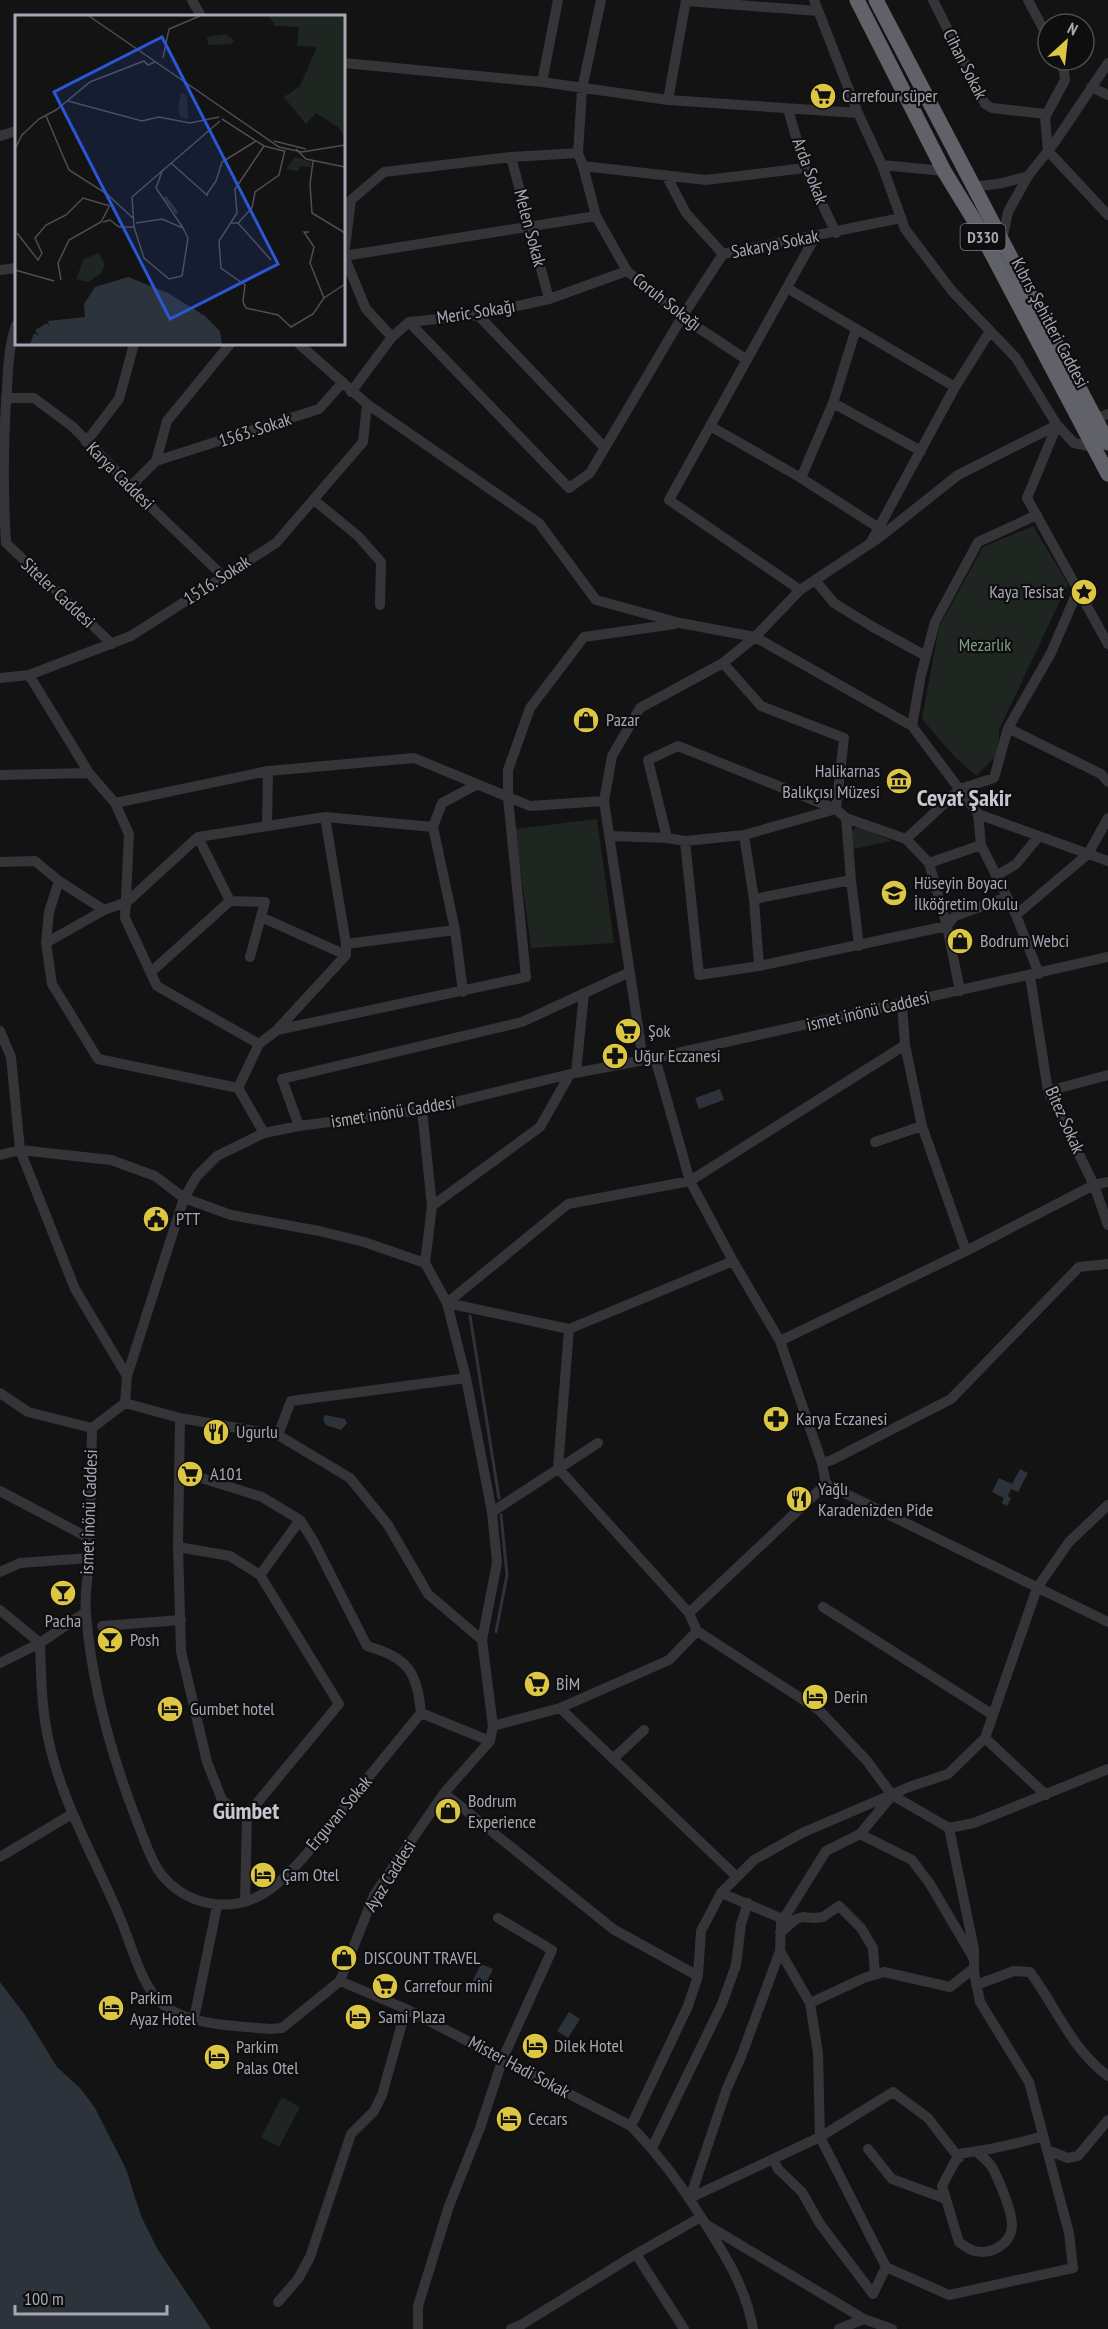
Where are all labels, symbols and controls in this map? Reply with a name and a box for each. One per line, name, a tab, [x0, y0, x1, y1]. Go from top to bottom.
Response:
north arrow	[1036, 12, 1096, 72]
inset map	[15, 15, 345, 345]
text: N	[1064, 18, 1081, 40]
street label: Cihan Sokak	[938, 25, 993, 103]
supermarket icon: Carrefour süper	[808, 81, 838, 111]
place label: Carrefour süper	[842, 84, 937, 107]
street label: Arda Sokak	[787, 135, 834, 207]
street label: Melen Sokak	[509, 187, 552, 269]
street label: Sakarya Sokak	[729, 224, 821, 263]
road number: D330	[960, 224, 1006, 250]
street label: Kıbrıs Şehitleri Caddesi	[1007, 254, 1094, 392]
street label: Coruh Sokağı	[628, 268, 706, 336]
street label: Meric Sokağı	[435, 294, 517, 329]
street label: 1563. Sokak	[216, 407, 294, 452]
street label: Karya Caddesi	[82, 437, 159, 514]
street label: 1516. Sokak	[179, 550, 254, 610]
street label: Siteler Caddesi	[17, 553, 100, 633]
place icon: Kaya Tesisat	[1069, 577, 1099, 607]
place label: Kaya Tesisat	[989, 580, 1064, 603]
park label: Mezarlık	[959, 633, 1011, 656]
shop icon: Pazar	[571, 705, 601, 735]
place label: Pazar	[606, 708, 640, 731]
place label: Halikarnas Balıkçısı Müzesi	[782, 759, 880, 803]
museum icon: Halikarnas Balıkçısı Müzesi	[884, 766, 914, 796]
district label: Cevat Şakir	[917, 782, 1012, 813]
place label: Hüseyin Boyacı İlköğretim Okulu	[914, 871, 1018, 915]
school or university icon: Hüseyin Boyacı İlköğretim Okulu	[879, 878, 909, 908]
shop icon: Bodrum Webci	[945, 926, 975, 956]
place label: Bodrum Webci	[980, 929, 1069, 952]
street label: ismet inönü Caddesi	[804, 985, 931, 1036]
supermarket icon: Şok	[613, 1016, 643, 1046]
place label: Şok	[648, 1019, 670, 1042]
pharmacy icon: Uğur Eczanesi	[600, 1041, 630, 1071]
place label: Uğur Eczanesi	[634, 1044, 721, 1067]
street label: Bitez Sokak	[1041, 1083, 1090, 1157]
street label: ismet inönü Caddesi	[329, 1090, 457, 1133]
public building icon: PTT	[141, 1204, 171, 1234]
place label: PTT	[176, 1207, 200, 1230]
pharmacy icon: Karya Eczanesi	[761, 1404, 791, 1434]
place label: Karya Eczanesi	[796, 1407, 887, 1430]
restaurant icon: Ugurlu	[201, 1417, 231, 1447]
place label: Ugurlu	[236, 1420, 278, 1443]
street label: ismet inönü Caddesi	[75, 1449, 102, 1575]
supermarket icon: A101	[175, 1459, 205, 1489]
place label: A101	[210, 1462, 243, 1485]
place label: Yağlı Karadenizden Pide	[818, 1477, 934, 1521]
restaurant icon: Yağlı Karadenizden Pide	[784, 1484, 814, 1514]
bar icon: Pacha	[48, 1578, 78, 1608]
place label: Pacha	[45, 1609, 81, 1632]
bar icon: Posh	[95, 1625, 125, 1655]
place label: Posh	[130, 1628, 159, 1651]
supermarket icon: BİM	[522, 1669, 552, 1699]
place label: BİM	[556, 1672, 580, 1695]
hotel icon: Derin	[800, 1682, 830, 1712]
place label: Derin	[834, 1685, 868, 1708]
hotel icon: Gumbet hotel	[155, 1694, 185, 1724]
place label: Gumbet hotel	[190, 1697, 275, 1720]
street label: Erguvan Sokak	[301, 1771, 377, 1855]
place label: Bodrum Experience	[468, 1789, 536, 1833]
district label: Gümbet	[213, 1795, 279, 1826]
shop icon: Bodrum Experience	[433, 1796, 463, 1826]
street label: Ayaz Caddesi	[359, 1836, 421, 1916]
hotel icon: Çam Otel	[248, 1860, 278, 1890]
place label: Çam Otel	[282, 1863, 340, 1886]
shop icon: DISCOUNT TRAVEL	[329, 1943, 359, 1973]
place label: DISCOUNT TRAVEL	[364, 1946, 481, 1969]
supermarket icon: Carrefour mini	[370, 1971, 400, 2001]
place label: Carrefour mini	[404, 1974, 493, 1997]
place label: Parkim Ayaz Hotel	[130, 1986, 196, 2030]
hotel icon: Parkim Ayaz Hotel	[96, 1993, 126, 2023]
hotel icon: Sami Plaza	[343, 2002, 373, 2032]
place label: Sami Plaza	[378, 2005, 446, 2028]
street label: Mister Hadi Sokak	[465, 2030, 574, 2103]
hotel icon: Dilek Hotel	[520, 2031, 550, 2061]
place label: Dilek Hotel	[554, 2034, 624, 2057]
place label: Parkim Palas Otel	[236, 2035, 299, 2079]
hotel icon: Parkim Palas Otel	[202, 2042, 232, 2072]
hotel icon: Cecars	[494, 2104, 524, 2134]
place label: Cecars	[528, 2107, 568, 2130]
scale bar	[15, 2278, 166, 2316]
text: 100 m	[24, 2287, 64, 2310]

